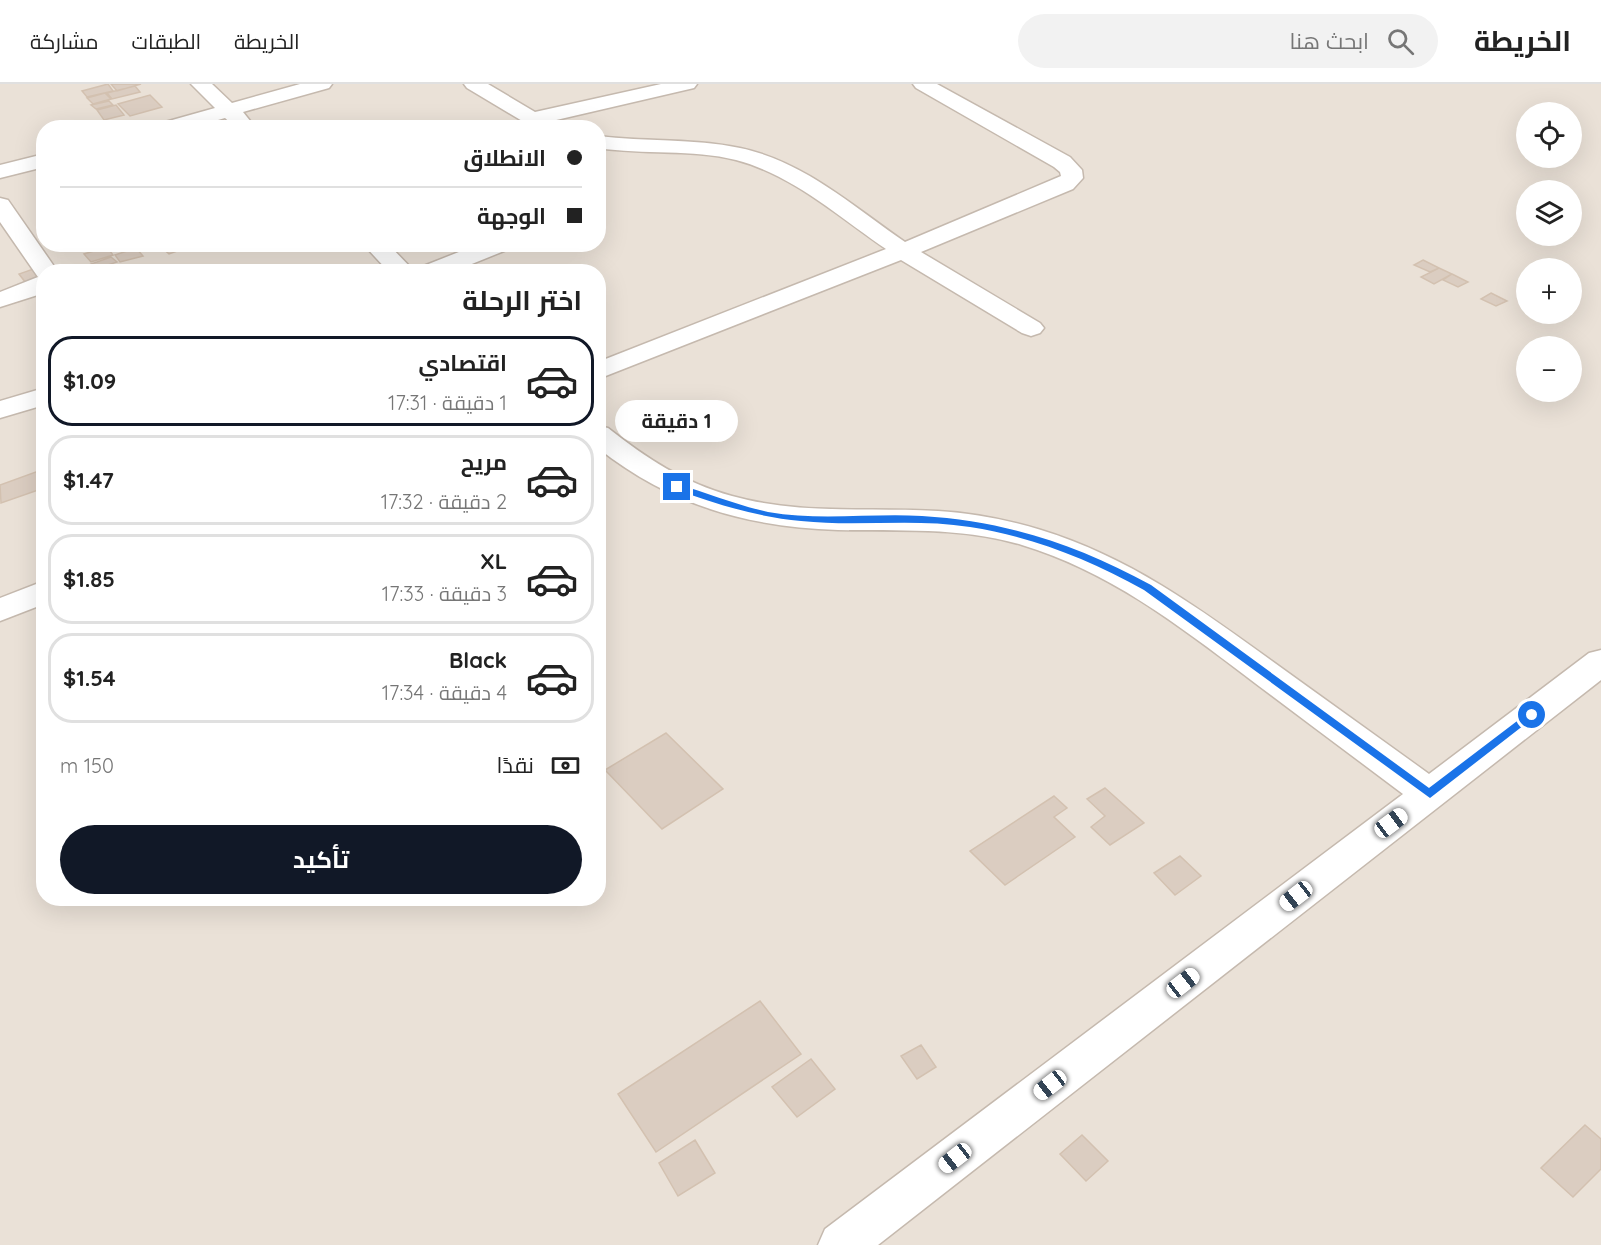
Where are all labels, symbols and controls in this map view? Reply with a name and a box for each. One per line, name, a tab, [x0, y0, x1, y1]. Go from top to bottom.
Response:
search box	[1018, 14, 1438, 68]
text: الخريطة	[1474, 23, 1571, 58]
icon: search	[1384, 25, 1417, 58]
text: ابحث هنا	[1289, 27, 1369, 55]
text: مشاركة	[30, 28, 99, 54]
text: الطبقات	[132, 28, 201, 54]
text: الخريطة	[234, 28, 300, 54]
map controls	[1516, 102, 1582, 402]
button: locate	[1516, 102, 1582, 168]
text: الانطلاق	[463, 144, 546, 172]
button: layers	[1516, 180, 1582, 246]
text: الوجهة	[477, 202, 546, 230]
button: +	[1516, 258, 1582, 324]
text: اختر الرحلة	[462, 283, 582, 317]
button: −	[1516, 336, 1582, 402]
text: اقتصادي	[418, 349, 507, 377]
icon: car	[525, 354, 579, 408]
text: $1.09	[63, 367, 116, 395]
text: 1 دقيقة · 17:31	[388, 390, 507, 415]
callout: 1 دقيقة	[616, 400, 738, 442]
text: 1 دقيقة	[642, 408, 711, 433]
text: مريح	[461, 448, 507, 476]
icon: car	[525, 453, 579, 507]
text: $1.47	[63, 466, 114, 494]
route end	[663, 473, 690, 500]
text: 2 دقيقة · 17:32	[381, 489, 507, 514]
text: XL	[480, 547, 507, 575]
icon: car	[525, 552, 579, 606]
text: $1.85	[63, 565, 115, 593]
text: 3 دقيقة · 17:33	[382, 581, 507, 606]
text: Black	[449, 646, 507, 674]
icon: car	[525, 651, 579, 705]
text: $1.54	[63, 664, 116, 692]
text: 4 دقيقة · 17:34	[382, 680, 507, 705]
route start	[1518, 701, 1545, 728]
icon: cash	[549, 749, 582, 782]
text: نقدًا	[496, 751, 534, 779]
text: 150 m	[60, 753, 114, 778]
car	[1371, 805, 1411, 841]
button: تأكيد	[60, 825, 582, 894]
car	[1276, 878, 1316, 914]
car	[1163, 965, 1203, 1001]
car	[1030, 1067, 1070, 1103]
car	[935, 1140, 975, 1176]

